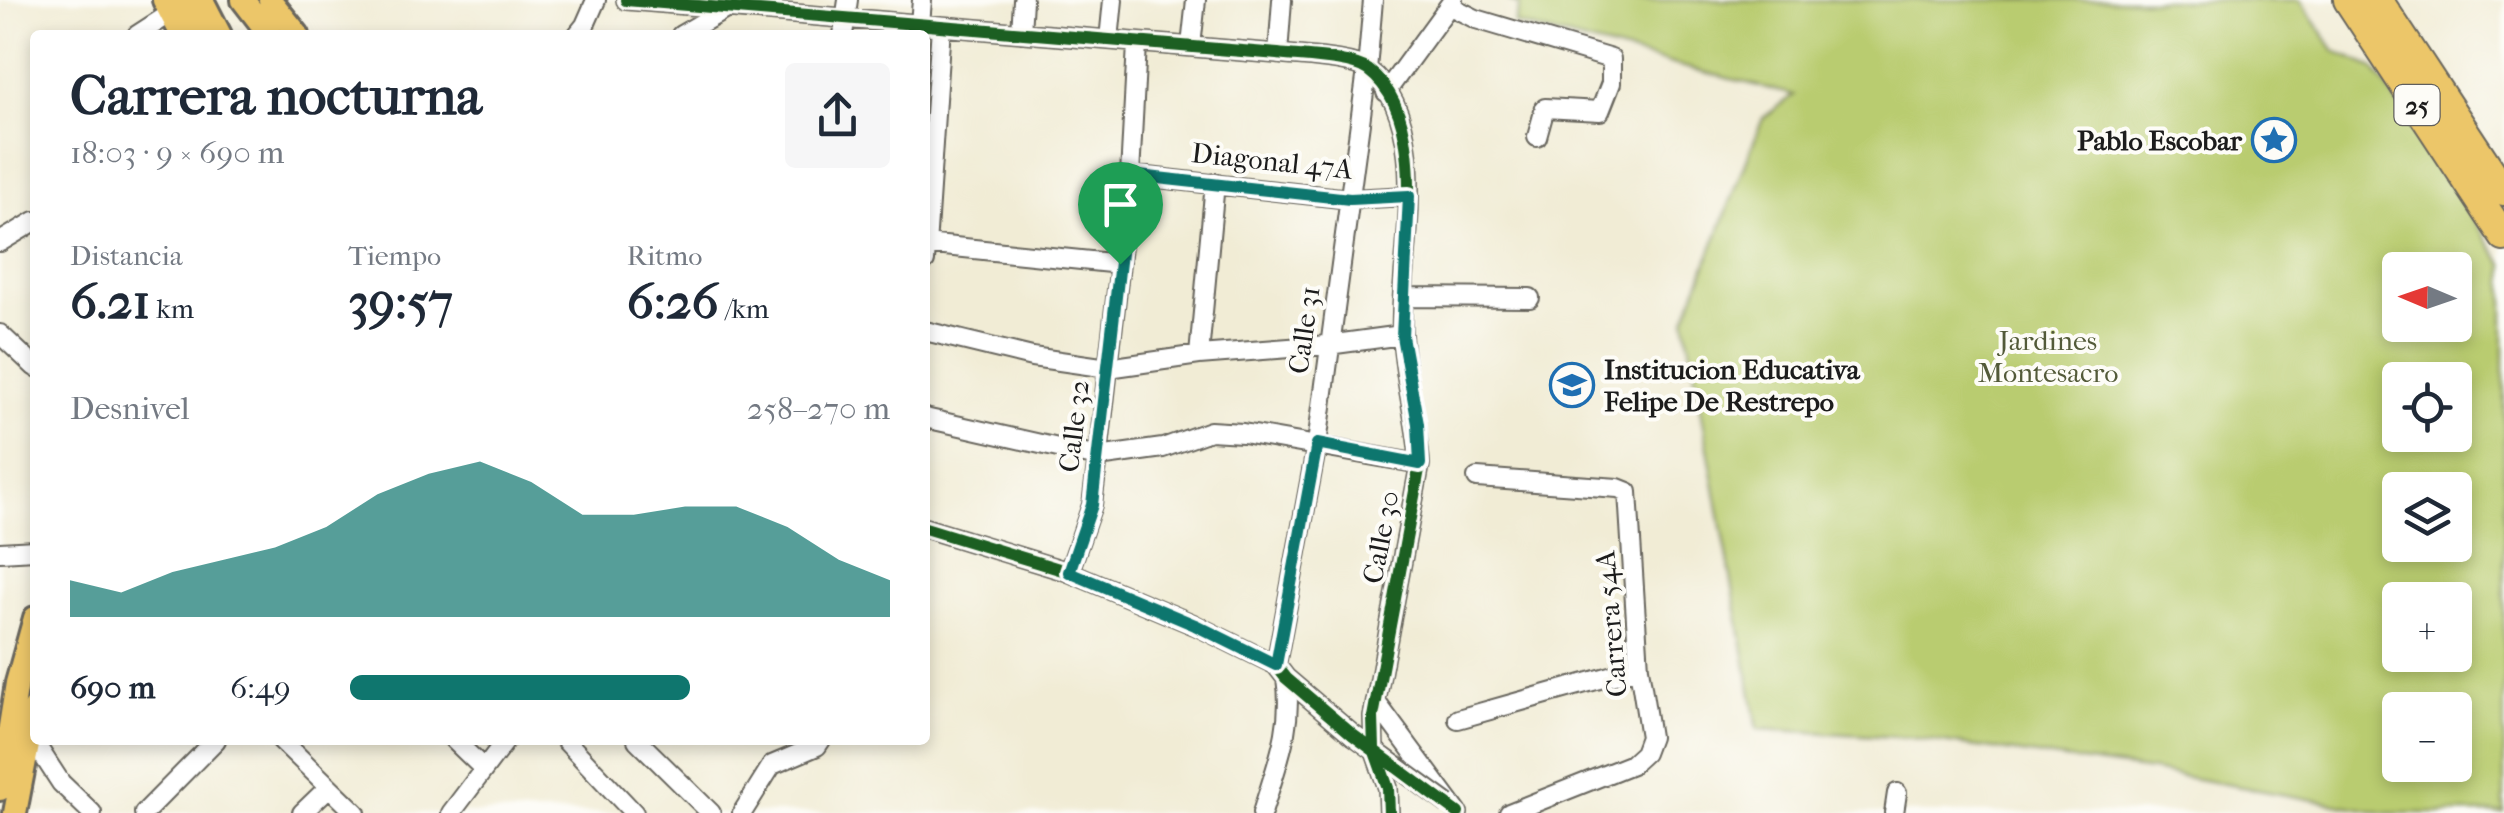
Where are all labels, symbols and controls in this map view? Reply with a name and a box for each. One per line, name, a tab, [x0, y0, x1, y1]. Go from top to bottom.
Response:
button: share	[785, 63, 890, 168]
text: Carrera nocturna	[70, 64, 482, 128]
road number: 25	[2394, 85, 2440, 125]
place icon: Pablo Escobar	[2251, 117, 2297, 163]
place label: Pablo Escobar	[2077, 124, 2243, 157]
text: 18:03 · 9 × 690 m	[70, 134, 284, 171]
street label: Diagonal 47A	[1190, 136, 1355, 186]
pin	[1078, 162, 1163, 265]
icon: arrive	[1093, 177, 1148, 232]
text: Distancia	[70, 239, 183, 272]
text: Tiempo	[348, 239, 441, 272]
text: Ritmo	[627, 239, 702, 272]
north arrow	[2382, 252, 2472, 342]
map controls	[2382, 252, 2472, 782]
text: 6.21	[70, 272, 150, 331]
text: 39:57	[348, 272, 453, 331]
text: 6:26	[627, 272, 719, 331]
street label: Calle 31	[1282, 284, 1326, 376]
text: km	[150, 292, 194, 325]
text: /km	[719, 292, 769, 325]
park label: Jardines Montesacro	[1978, 324, 2118, 389]
place label: Institucion Educativa Felipe De Restrepo	[1604, 353, 1861, 418]
school or university icon: Institucion Educativa Felipe De Restrepo	[1549, 362, 1595, 408]
button: locate	[2382, 362, 2472, 452]
street label: Calle 32	[1052, 378, 1096, 474]
text: Desnivel	[70, 390, 190, 427]
text: 258–270 m	[747, 390, 890, 427]
button: layers	[2382, 472, 2472, 562]
street label: Calle 30	[1356, 488, 1406, 586]
street label: Carrera 54A	[1588, 549, 1634, 699]
button: +	[2382, 582, 2472, 672]
text: 690 m	[70, 669, 155, 706]
text: 6:49	[230, 669, 291, 706]
button: −	[2382, 692, 2472, 782]

